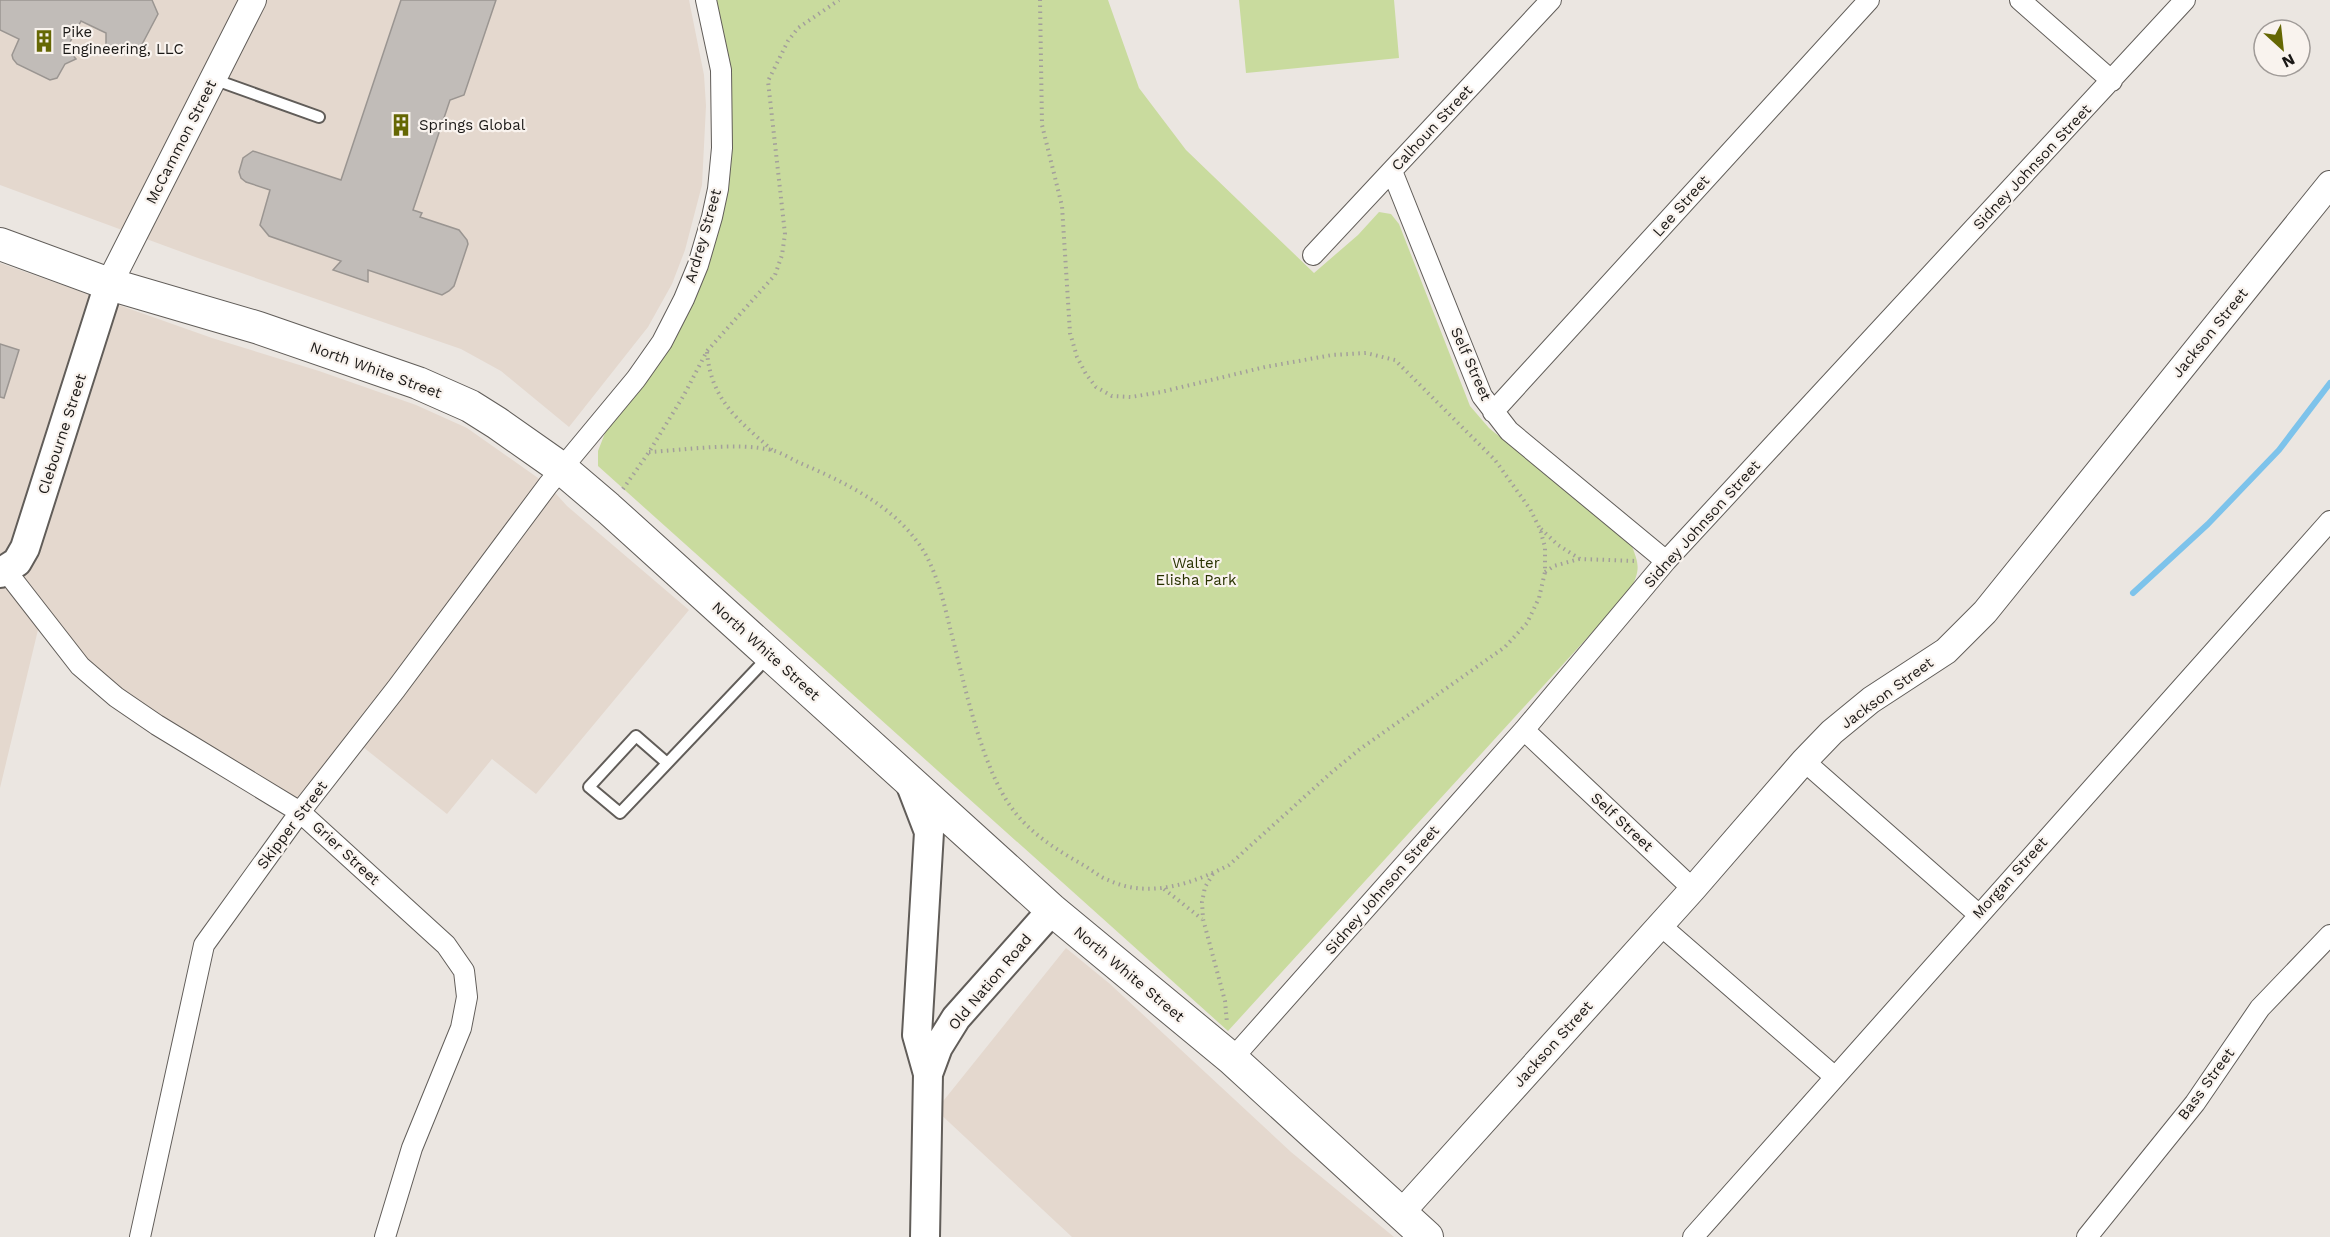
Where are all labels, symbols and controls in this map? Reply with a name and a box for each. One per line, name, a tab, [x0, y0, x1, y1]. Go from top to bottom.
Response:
north arrow	[2252, 18, 2312, 78]
place label: Pike Engineering, LLC	[62, 23, 184, 58]
building icon: Pike Engineering, LLC	[31, 28, 57, 54]
text: N	[2279, 50, 2298, 72]
street label: McCammon Street	[142, 76, 220, 207]
street label: Calhoun Street	[1388, 81, 1477, 175]
street label: Sidney Johnson Street	[1969, 100, 2095, 233]
building icon: Springs Global	[388, 112, 414, 138]
place label: Springs Global	[419, 116, 526, 134]
street label: Lee Street	[1649, 171, 1714, 240]
street label: Ardrey Street	[681, 186, 725, 285]
street label: Jackson Street	[2168, 284, 2252, 381]
street label: Self Street	[1447, 325, 1495, 404]
street label: North White Street	[308, 338, 445, 402]
street label: Clebourne Street	[34, 371, 90, 496]
street label: Sidney Johnson Street	[1640, 456, 1764, 591]
park label: Walter Elisha Park	[1156, 554, 1237, 589]
street label: North White Street	[708, 598, 824, 705]
street label: Jackson Street	[1837, 653, 1937, 733]
street label: Skipper Street	[253, 777, 331, 873]
street label: Self Street	[1587, 789, 1657, 856]
street label: Grier Street	[309, 817, 384, 889]
street label: Sidney Johnson Street	[1321, 821, 1443, 958]
street label: Morgan Street	[1969, 833, 2052, 922]
street label: North White Street	[1070, 923, 1188, 1026]
street label: Old Nation Road	[945, 930, 1035, 1034]
street label: Jackson Street	[1510, 997, 1597, 1091]
street label: Bass Street	[2174, 1044, 2238, 1123]

